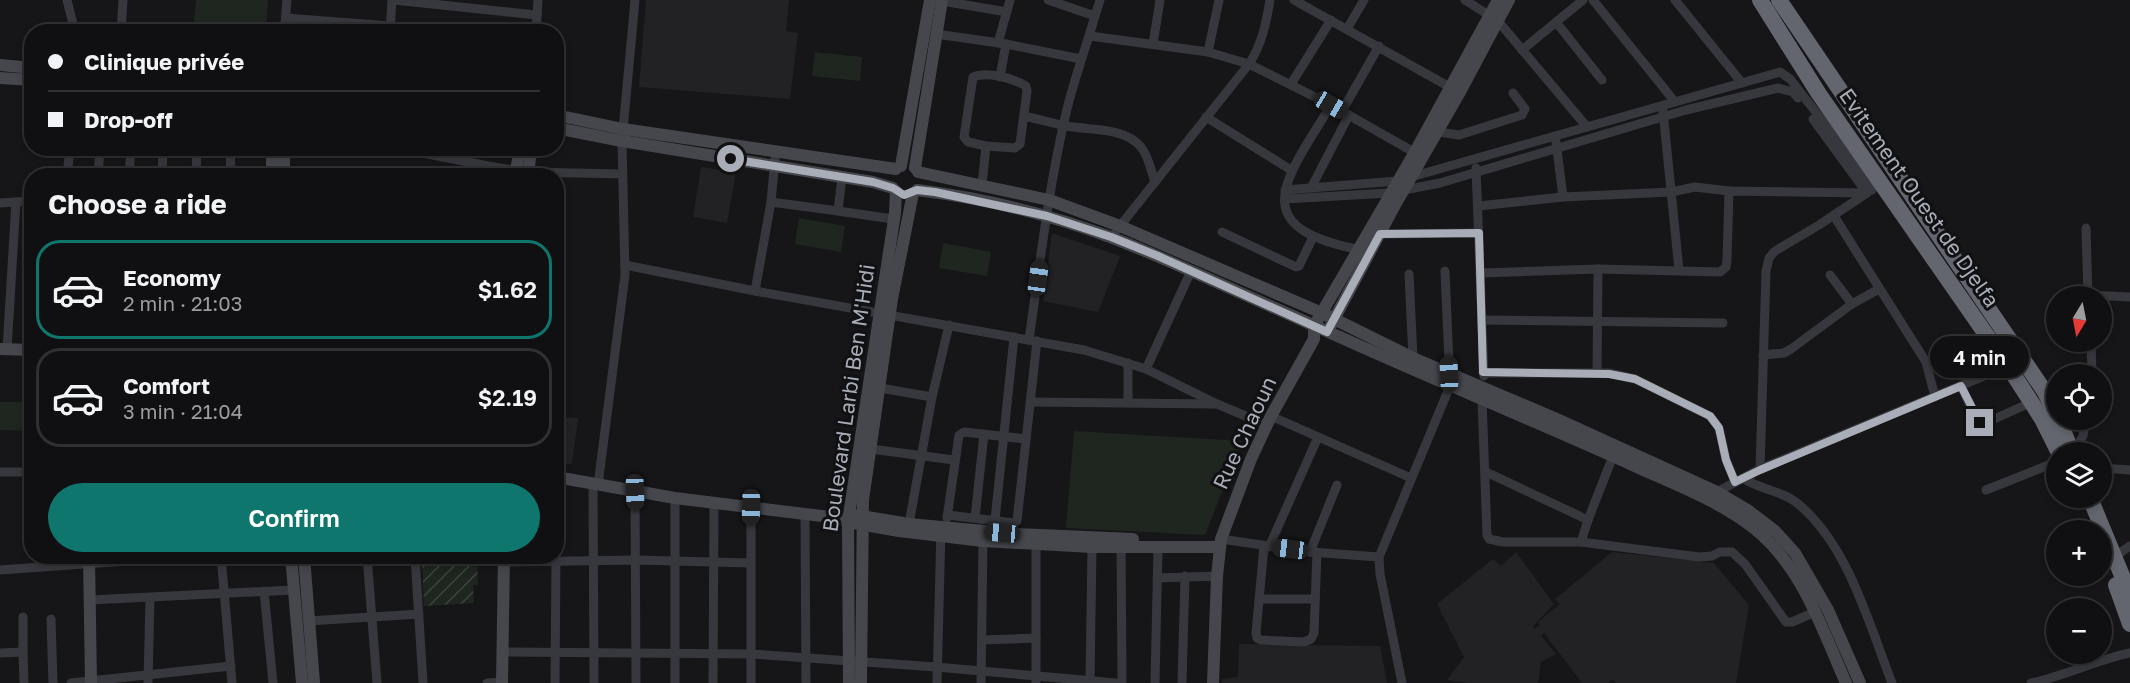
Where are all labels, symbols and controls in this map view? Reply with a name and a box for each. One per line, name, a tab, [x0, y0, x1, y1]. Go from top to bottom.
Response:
text: Clinique privée	[84, 48, 244, 75]
street label: Evitement Ouest de Djelfa	[1834, 83, 2005, 312]
car	[1311, 88, 1351, 122]
text: Drop-off	[84, 106, 173, 133]
route start	[717, 145, 744, 172]
text: Choose a ride	[48, 188, 227, 220]
car	[1027, 259, 1049, 297]
street label: Boulevard Larbi Ben M'Hidi	[816, 262, 880, 533]
icon: car	[51, 263, 105, 317]
text: Economy	[123, 264, 221, 291]
text: $1.62	[478, 276, 537, 303]
north arrow	[2046, 286, 2112, 352]
map controls	[2046, 286, 2112, 664]
text: 2 min · 21:03	[123, 291, 242, 315]
callout: 4 min	[1930, 336, 2030, 378]
text: 4 min	[1953, 345, 2006, 369]
car	[1439, 356, 1459, 392]
button: locate	[2046, 364, 2112, 430]
icon: car	[51, 371, 105, 425]
text: Comfort	[123, 372, 210, 399]
street label: Rue Chaoun	[1207, 372, 1282, 493]
text: $2.19	[478, 384, 537, 411]
text: 3 min · 21:04	[123, 399, 243, 423]
route end	[1966, 409, 1993, 436]
button: layers	[2046, 442, 2112, 508]
car	[625, 474, 645, 510]
button: Confirm	[48, 483, 540, 552]
car	[742, 489, 760, 525]
button: +	[2046, 520, 2112, 586]
car	[983, 522, 1021, 544]
car	[1271, 538, 1309, 560]
button: −	[2046, 598, 2112, 664]

